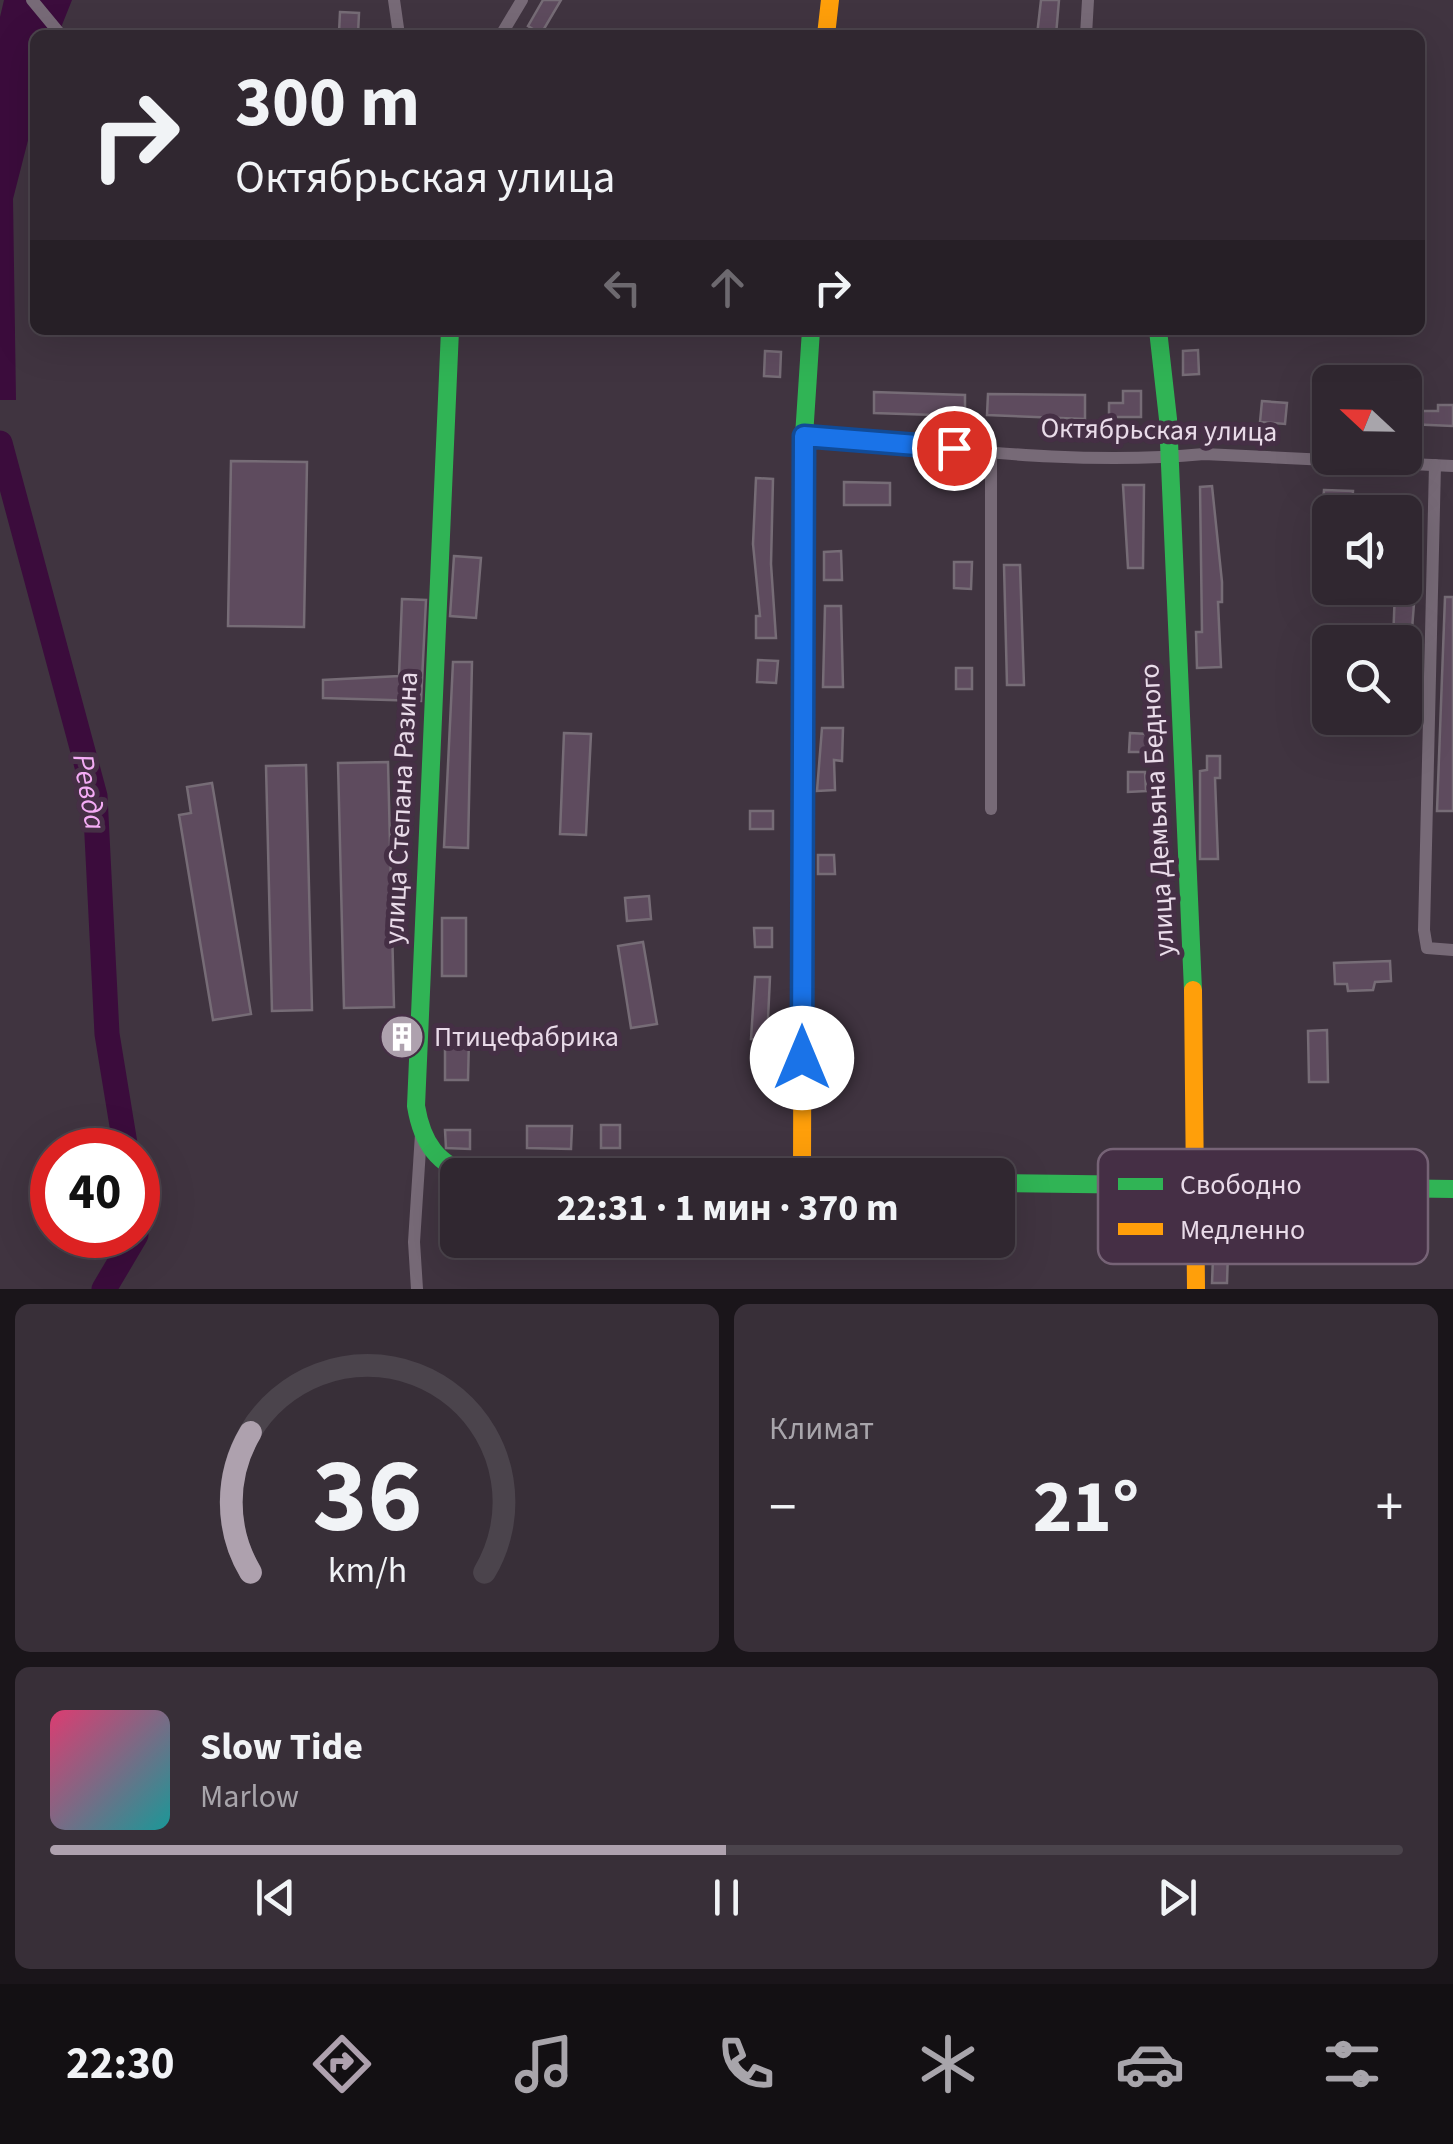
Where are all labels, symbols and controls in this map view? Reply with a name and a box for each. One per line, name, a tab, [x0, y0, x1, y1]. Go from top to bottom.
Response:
text: 300 m	[235, 53, 420, 153]
icon: right	[70, 70, 200, 200]
text: Октябрьская улица	[235, 146, 615, 210]
icon: left	[595, 260, 650, 315]
icon: ahead	[700, 260, 755, 315]
icon: right	[805, 260, 860, 315]
north arrow	[1312, 365, 1422, 475]
map controls	[1312, 365, 1422, 735]
pin	[912, 406, 997, 491]
street label: Октябрьская улица	[1040, 408, 1278, 452]
icon: arrive	[927, 421, 982, 476]
button: sound	[1312, 495, 1422, 605]
button: search	[1312, 625, 1422, 735]
street label: улица Демьяна Бедного	[1129, 662, 1185, 958]
street label: улица Степана Разина	[374, 671, 428, 945]
water label: Ревда	[61, 750, 117, 834]
position arrow	[750, 1006, 854, 1110]
building icon: Птицефабрика	[379, 1014, 425, 1060]
place label: Птицефабрика	[434, 1017, 619, 1057]
speed limit sign: 40	[30, 1128, 160, 1258]
legend	[1098, 1149, 1428, 1264]
text: Свободно	[1180, 1165, 1302, 1205]
text: 22:31 · 1 мин · 370 m	[556, 1181, 899, 1235]
text: Медленно	[1180, 1210, 1305, 1250]
text: Климат	[769, 1406, 874, 1452]
text: 36	[312, 1424, 422, 1572]
text: 21°	[1033, 1454, 1139, 1561]
text: −	[769, 1469, 796, 1547]
text: +	[1376, 1469, 1403, 1547]
text: km/h	[327, 1545, 407, 1596]
text: Slow Tide	[200, 1720, 363, 1774]
text: Marlow	[200, 1774, 299, 1820]
icon: previous	[248, 1870, 303, 1925]
icon: pause	[699, 1870, 754, 1925]
icon: next	[1150, 1870, 1205, 1925]
icon: directions	[307, 2029, 377, 2099]
icon: music	[509, 2029, 579, 2099]
icon: phone	[711, 2029, 781, 2099]
icon: climate	[913, 2029, 983, 2099]
icon: car	[1115, 2029, 1185, 2099]
icon: filters	[1317, 2029, 1387, 2099]
text: 22:30	[66, 2032, 175, 2096]

